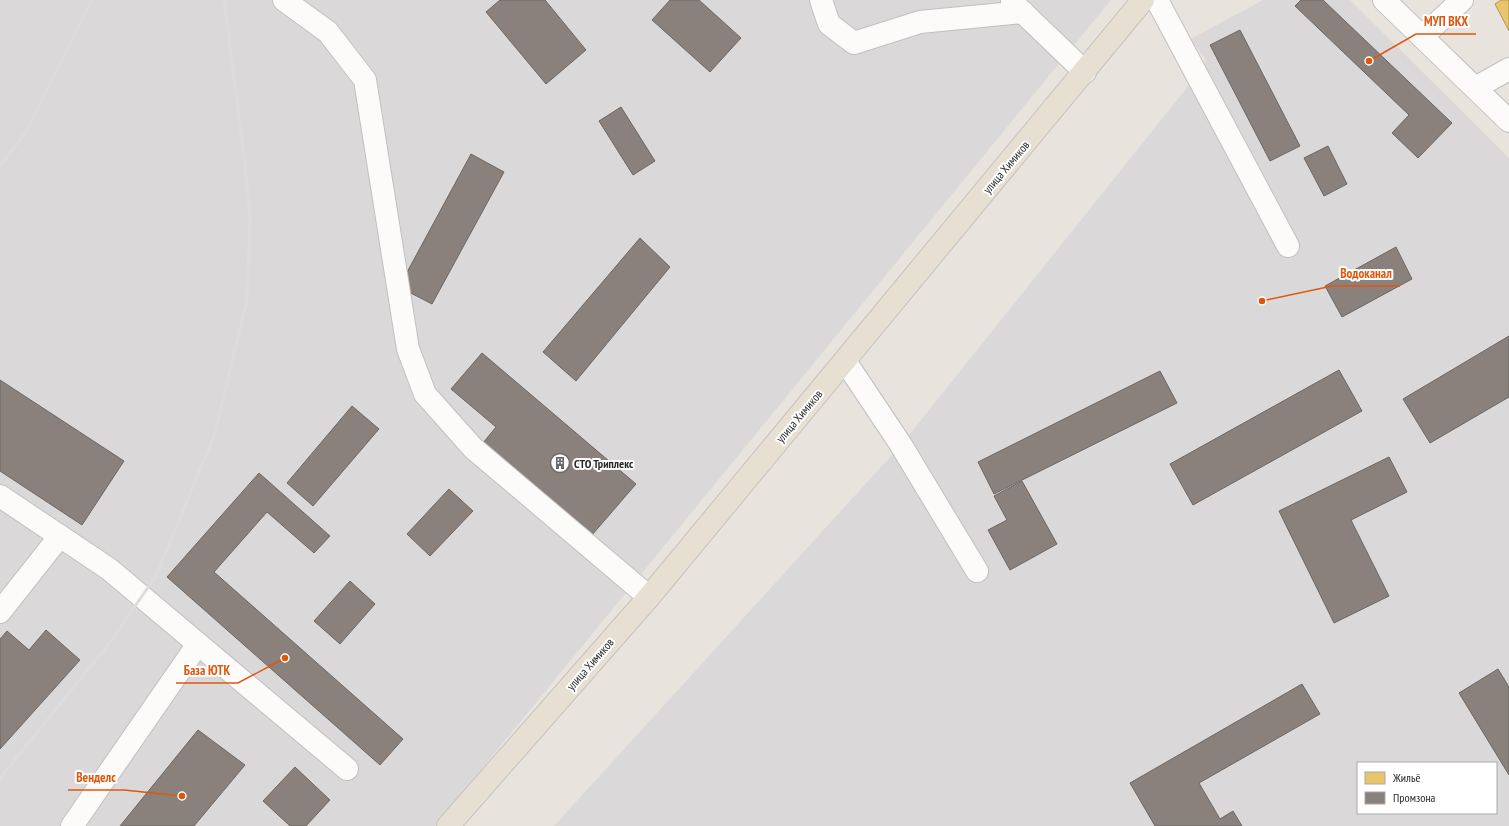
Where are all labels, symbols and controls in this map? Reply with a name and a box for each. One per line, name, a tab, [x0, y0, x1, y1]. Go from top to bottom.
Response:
callout: МУП ВКХ	[1416, 9, 1476, 34]
text: МУП ВКХ	[1424, 13, 1468, 30]
street label: улица Химиков	[980, 137, 1033, 196]
callout: Водоканал	[1332, 261, 1400, 286]
text: Водоканал	[1340, 265, 1392, 282]
street label: улица Химиков	[773, 386, 826, 445]
building icon: СТО Триплекс	[549, 452, 571, 474]
place label: СТО Триплекс	[574, 456, 634, 471]
street label: улица Химиков	[563, 635, 617, 693]
callout: База ЮТК	[176, 658, 238, 683]
text: База ЮТК	[184, 662, 230, 679]
legend	[1357, 762, 1497, 814]
callout: Венделс	[68, 765, 124, 790]
text: Венделс	[76, 769, 116, 786]
text: Жильё	[1392, 770, 1420, 785]
text: Промзона	[1393, 790, 1436, 805]

